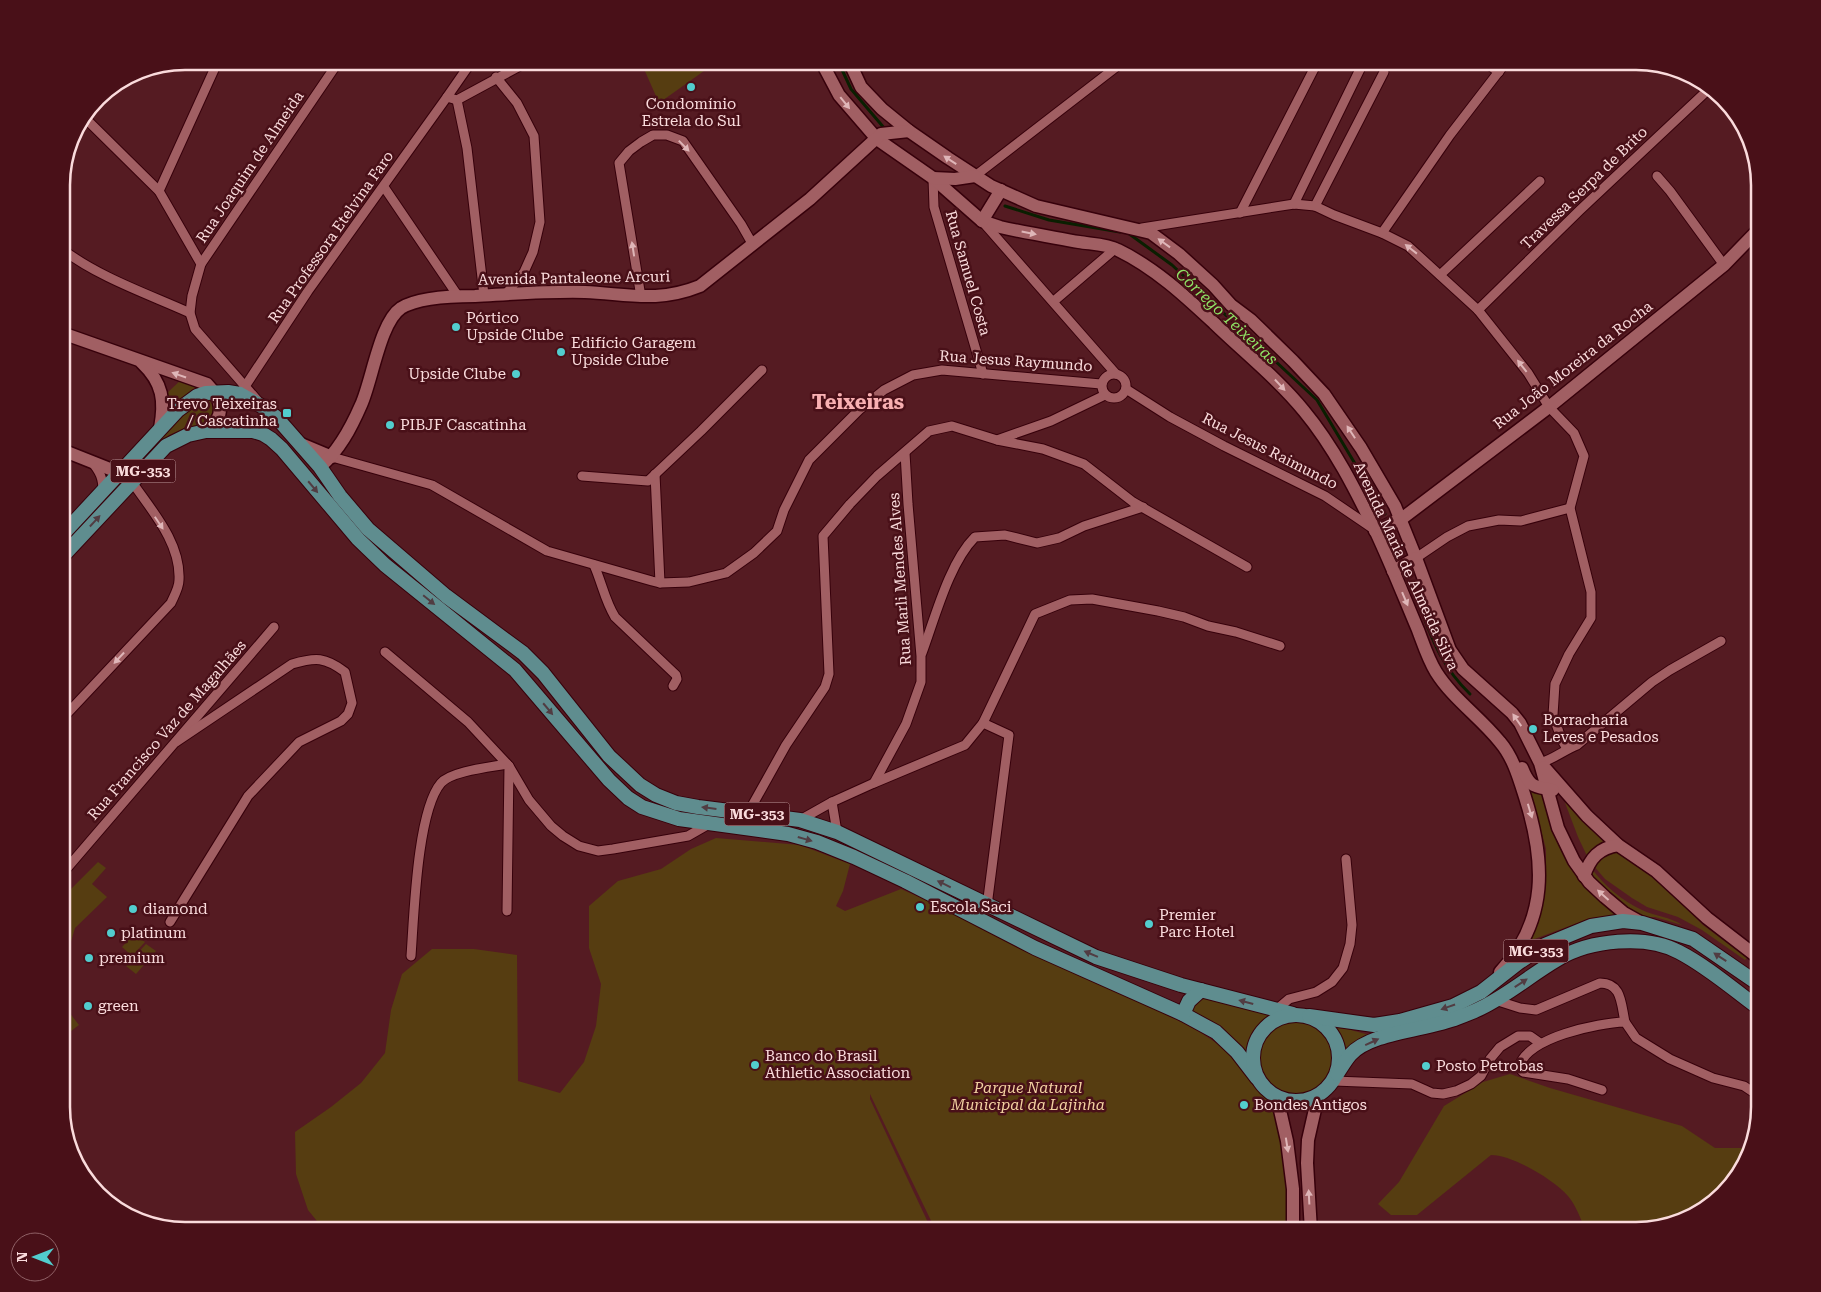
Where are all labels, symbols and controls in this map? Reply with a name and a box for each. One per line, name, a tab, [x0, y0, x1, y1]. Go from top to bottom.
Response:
marker: Condomínio Estrela do Sul	[685, 81, 697, 93]
street label: Rua Joaquim de Almeida	[192, 88, 308, 246]
place label: Condomínio Estrela do Sul	[641, 95, 741, 130]
one-way arrow	[840, 96, 851, 109]
street label: Travessa Serpa de Brito	[1517, 123, 1651, 253]
one-way arrow	[678, 139, 690, 151]
street label: Rua Professora Etelvina Faro	[265, 147, 397, 327]
one-way arrow	[943, 155, 957, 164]
street label: Rua Samuel Costa	[942, 208, 994, 338]
one-way arrow	[1022, 229, 1037, 237]
one-way arrow	[1157, 238, 1171, 248]
one-way arrow	[629, 241, 637, 257]
one-way arrow	[1404, 244, 1417, 255]
water label: Córrego Teixeiras	[1172, 264, 1282, 368]
street label: Avenida Pantaleone Arcuri	[478, 267, 671, 289]
street label: Rua João Moreira da Rocha	[1490, 297, 1656, 433]
place label: Pórtico Upside Clube	[466, 309, 564, 344]
marker: Pórtico Upside Clube	[450, 321, 462, 333]
place label: Edifício Garagem Upside Clube	[571, 334, 696, 369]
marker: Edifício Garagem Upside Clube	[555, 346, 567, 358]
street label: Rua Jesus Raymundo	[939, 347, 1093, 375]
one-way arrow	[1517, 360, 1528, 373]
place label: Upside Clube	[408, 365, 506, 383]
marker: Upside Clube	[510, 368, 522, 380]
one-way arrow	[171, 370, 186, 378]
one-way arrow	[1274, 379, 1286, 391]
district label: Teixeiras	[812, 390, 904, 414]
place label: Trevo Teixeiras / Cascatinha	[167, 395, 277, 430]
marker: Trevo Teixeiras / Cascatinha	[281, 407, 293, 419]
street label: Rua Jesus Raimundo	[1199, 409, 1341, 493]
place label: PIBJF Cascatinha	[400, 416, 527, 434]
marker: PIBJF Cascatinha	[384, 419, 396, 431]
one-way arrow	[1347, 426, 1356, 439]
street label: Avenida Maria de Almeida Silva	[1350, 459, 1462, 673]
road number: MG-353	[110, 460, 176, 482]
one-way arrow	[308, 480, 319, 493]
street label: Rua Marli Mendes Alves	[885, 492, 915, 666]
one-way arrow	[89, 516, 101, 528]
one-way arrow	[154, 516, 164, 529]
one-way arrow	[1402, 592, 1410, 607]
one-way arrow	[422, 595, 435, 606]
street label: Rua Francisco Vaz de Magalhães	[84, 636, 250, 824]
one-way arrow	[113, 652, 125, 664]
one-way arrow	[543, 703, 554, 716]
place label: Borracharia Leves e Pesados	[1543, 711, 1659, 746]
one-way arrow	[1512, 713, 1522, 727]
marker: Borracharia Leves e Pesados	[1527, 723, 1539, 735]
road number: MG-353	[724, 802, 790, 826]
one-way arrow	[701, 804, 717, 812]
one-way arrow	[1526, 804, 1534, 819]
one-way arrow	[797, 835, 812, 843]
one-way arrow	[937, 880, 951, 888]
one-way arrow	[1597, 889, 1609, 901]
place label: Escola Saci	[930, 898, 1012, 916]
place label: diamond	[143, 900, 208, 918]
marker: Escola Saci	[914, 901, 926, 913]
marker: diamond	[127, 903, 139, 915]
place label: Premier Parc Hotel	[1159, 906, 1235, 941]
marker: Premier Parc Hotel	[1143, 918, 1155, 930]
place label: platinum	[121, 924, 187, 942]
marker: platinum	[105, 927, 117, 939]
road number: MG-353	[1504, 939, 1568, 962]
place label: premium	[99, 949, 165, 967]
one-way arrow	[1084, 950, 1098, 958]
marker: premium	[83, 952, 95, 964]
one-way arrow	[1713, 952, 1727, 962]
one-way arrow	[1515, 978, 1528, 987]
place label: green	[98, 997, 139, 1015]
one-way arrow	[1239, 997, 1254, 1005]
marker: green	[82, 1000, 94, 1012]
one-way arrow	[1441, 1004, 1456, 1011]
one-way arrow	[1365, 1038, 1379, 1046]
place label: Banco do Brasil Athletic Association	[765, 1047, 911, 1082]
place label: Posto Petrobas	[1436, 1057, 1543, 1075]
marker: Banco do Brasil Athletic Association	[749, 1059, 761, 1071]
marker: Posto Petrobas	[1420, 1060, 1432, 1072]
park label: Parque Natural Municipal da Lajinha	[950, 1079, 1105, 1114]
place label: Bondes Antigos	[1254, 1096, 1367, 1114]
marker: Bondes Antigos	[1238, 1099, 1250, 1111]
one-way arrow	[1283, 1137, 1291, 1153]
one-way arrow	[1305, 1189, 1313, 1205]
north arrow	[10, 1232, 60, 1282]
text: N	[14, 1251, 30, 1262]

